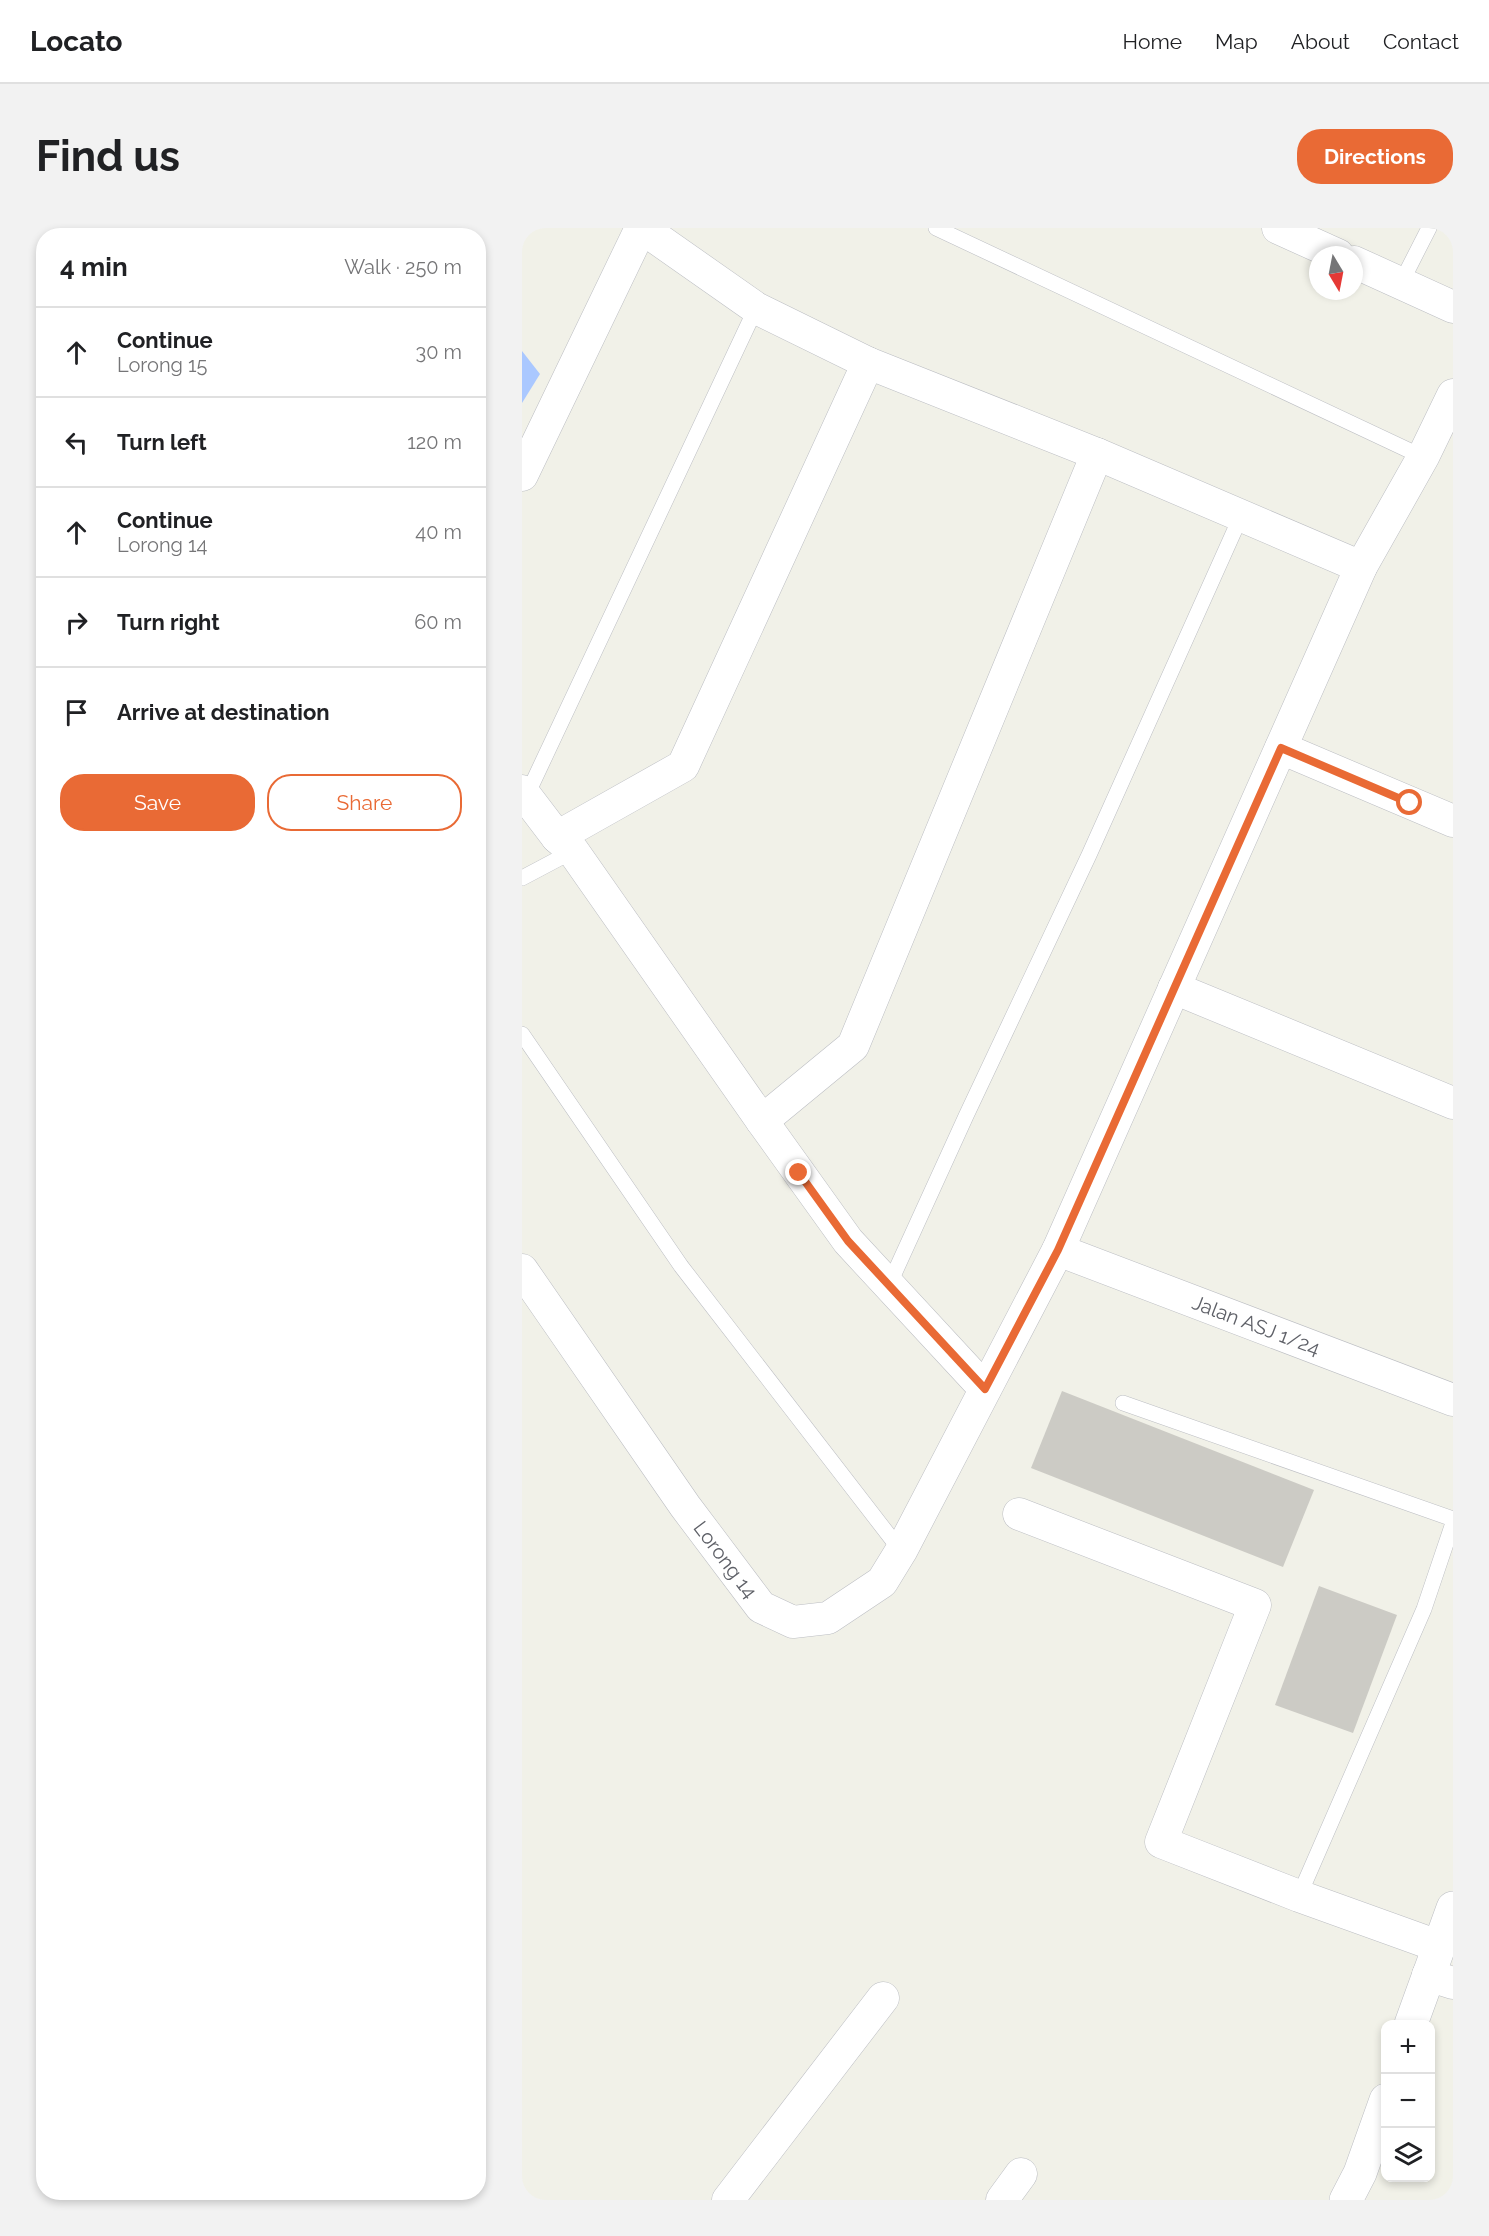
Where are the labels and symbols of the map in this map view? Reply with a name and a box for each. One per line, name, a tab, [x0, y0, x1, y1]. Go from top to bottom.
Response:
north arrow	[1309, 246, 1363, 300]
route start	[1396, 789, 1422, 815]
route end	[785, 1159, 811, 1185]
street label: Jalan ASJ 1/24	[1189, 1290, 1323, 1360]
street label: Lorong 14	[689, 1516, 762, 1603]

